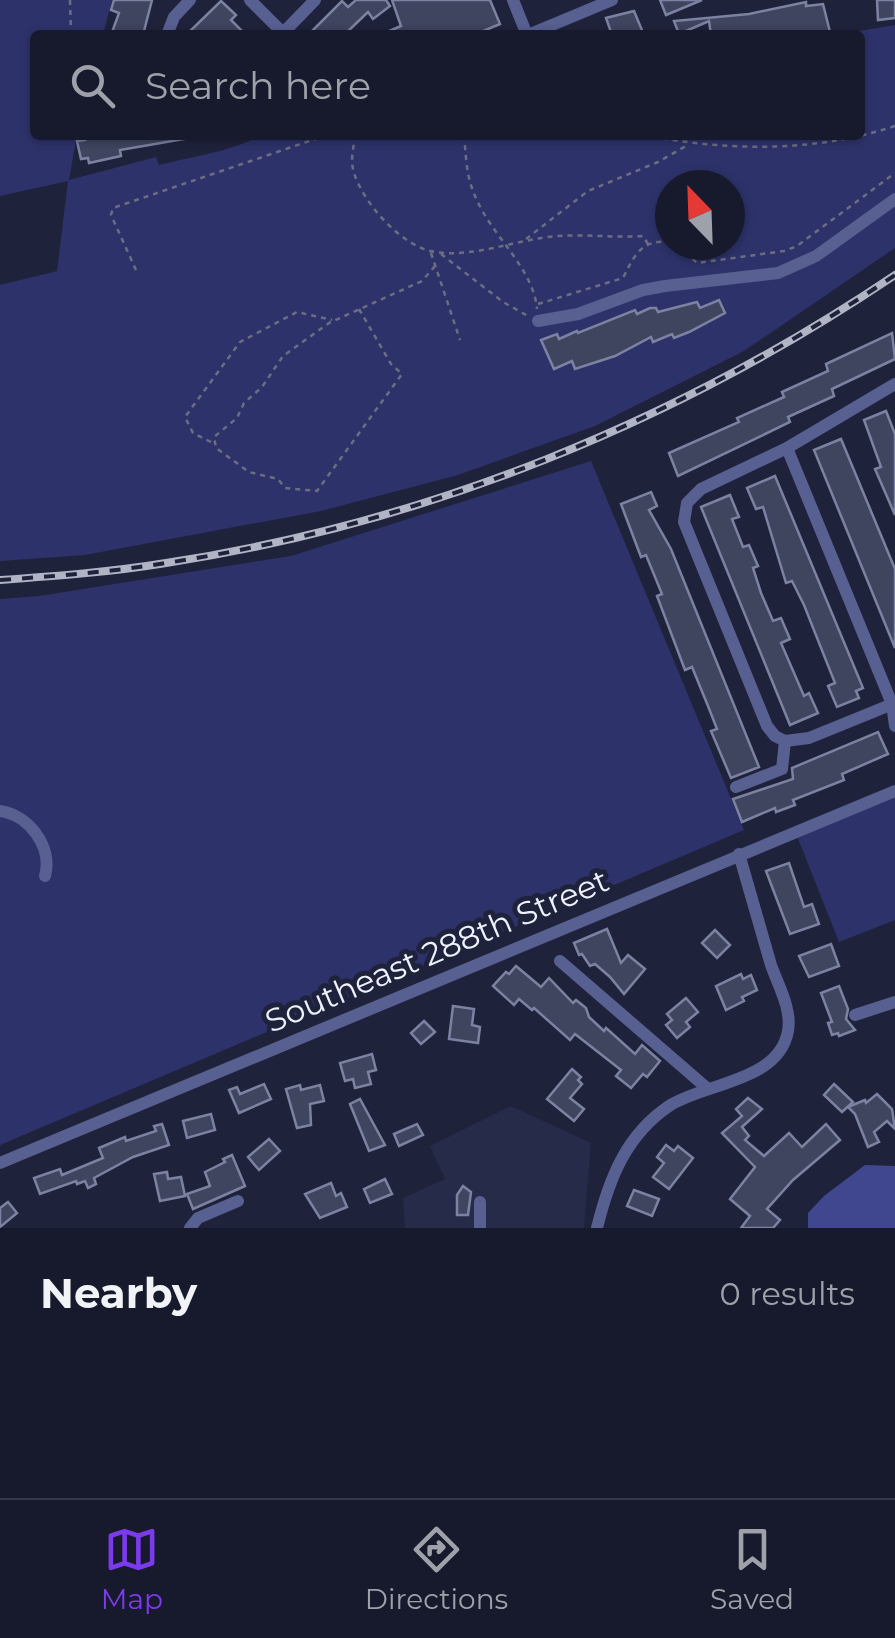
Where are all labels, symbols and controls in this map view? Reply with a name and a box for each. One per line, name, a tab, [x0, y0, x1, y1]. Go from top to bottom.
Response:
search box	[30, 30, 865, 140]
icon: search	[65, 58, 120, 113]
text: Search here	[145, 62, 371, 109]
north arrow	[655, 170, 745, 260]
street label: Southeast 288th Street	[259, 860, 614, 1041]
text: Nearby	[40, 1267, 197, 1319]
text: 0 results	[720, 1274, 855, 1313]
tab: Map	[101, 1522, 163, 1616]
tab: Directions	[365, 1522, 508, 1616]
tab: Saved	[710, 1522, 794, 1616]

